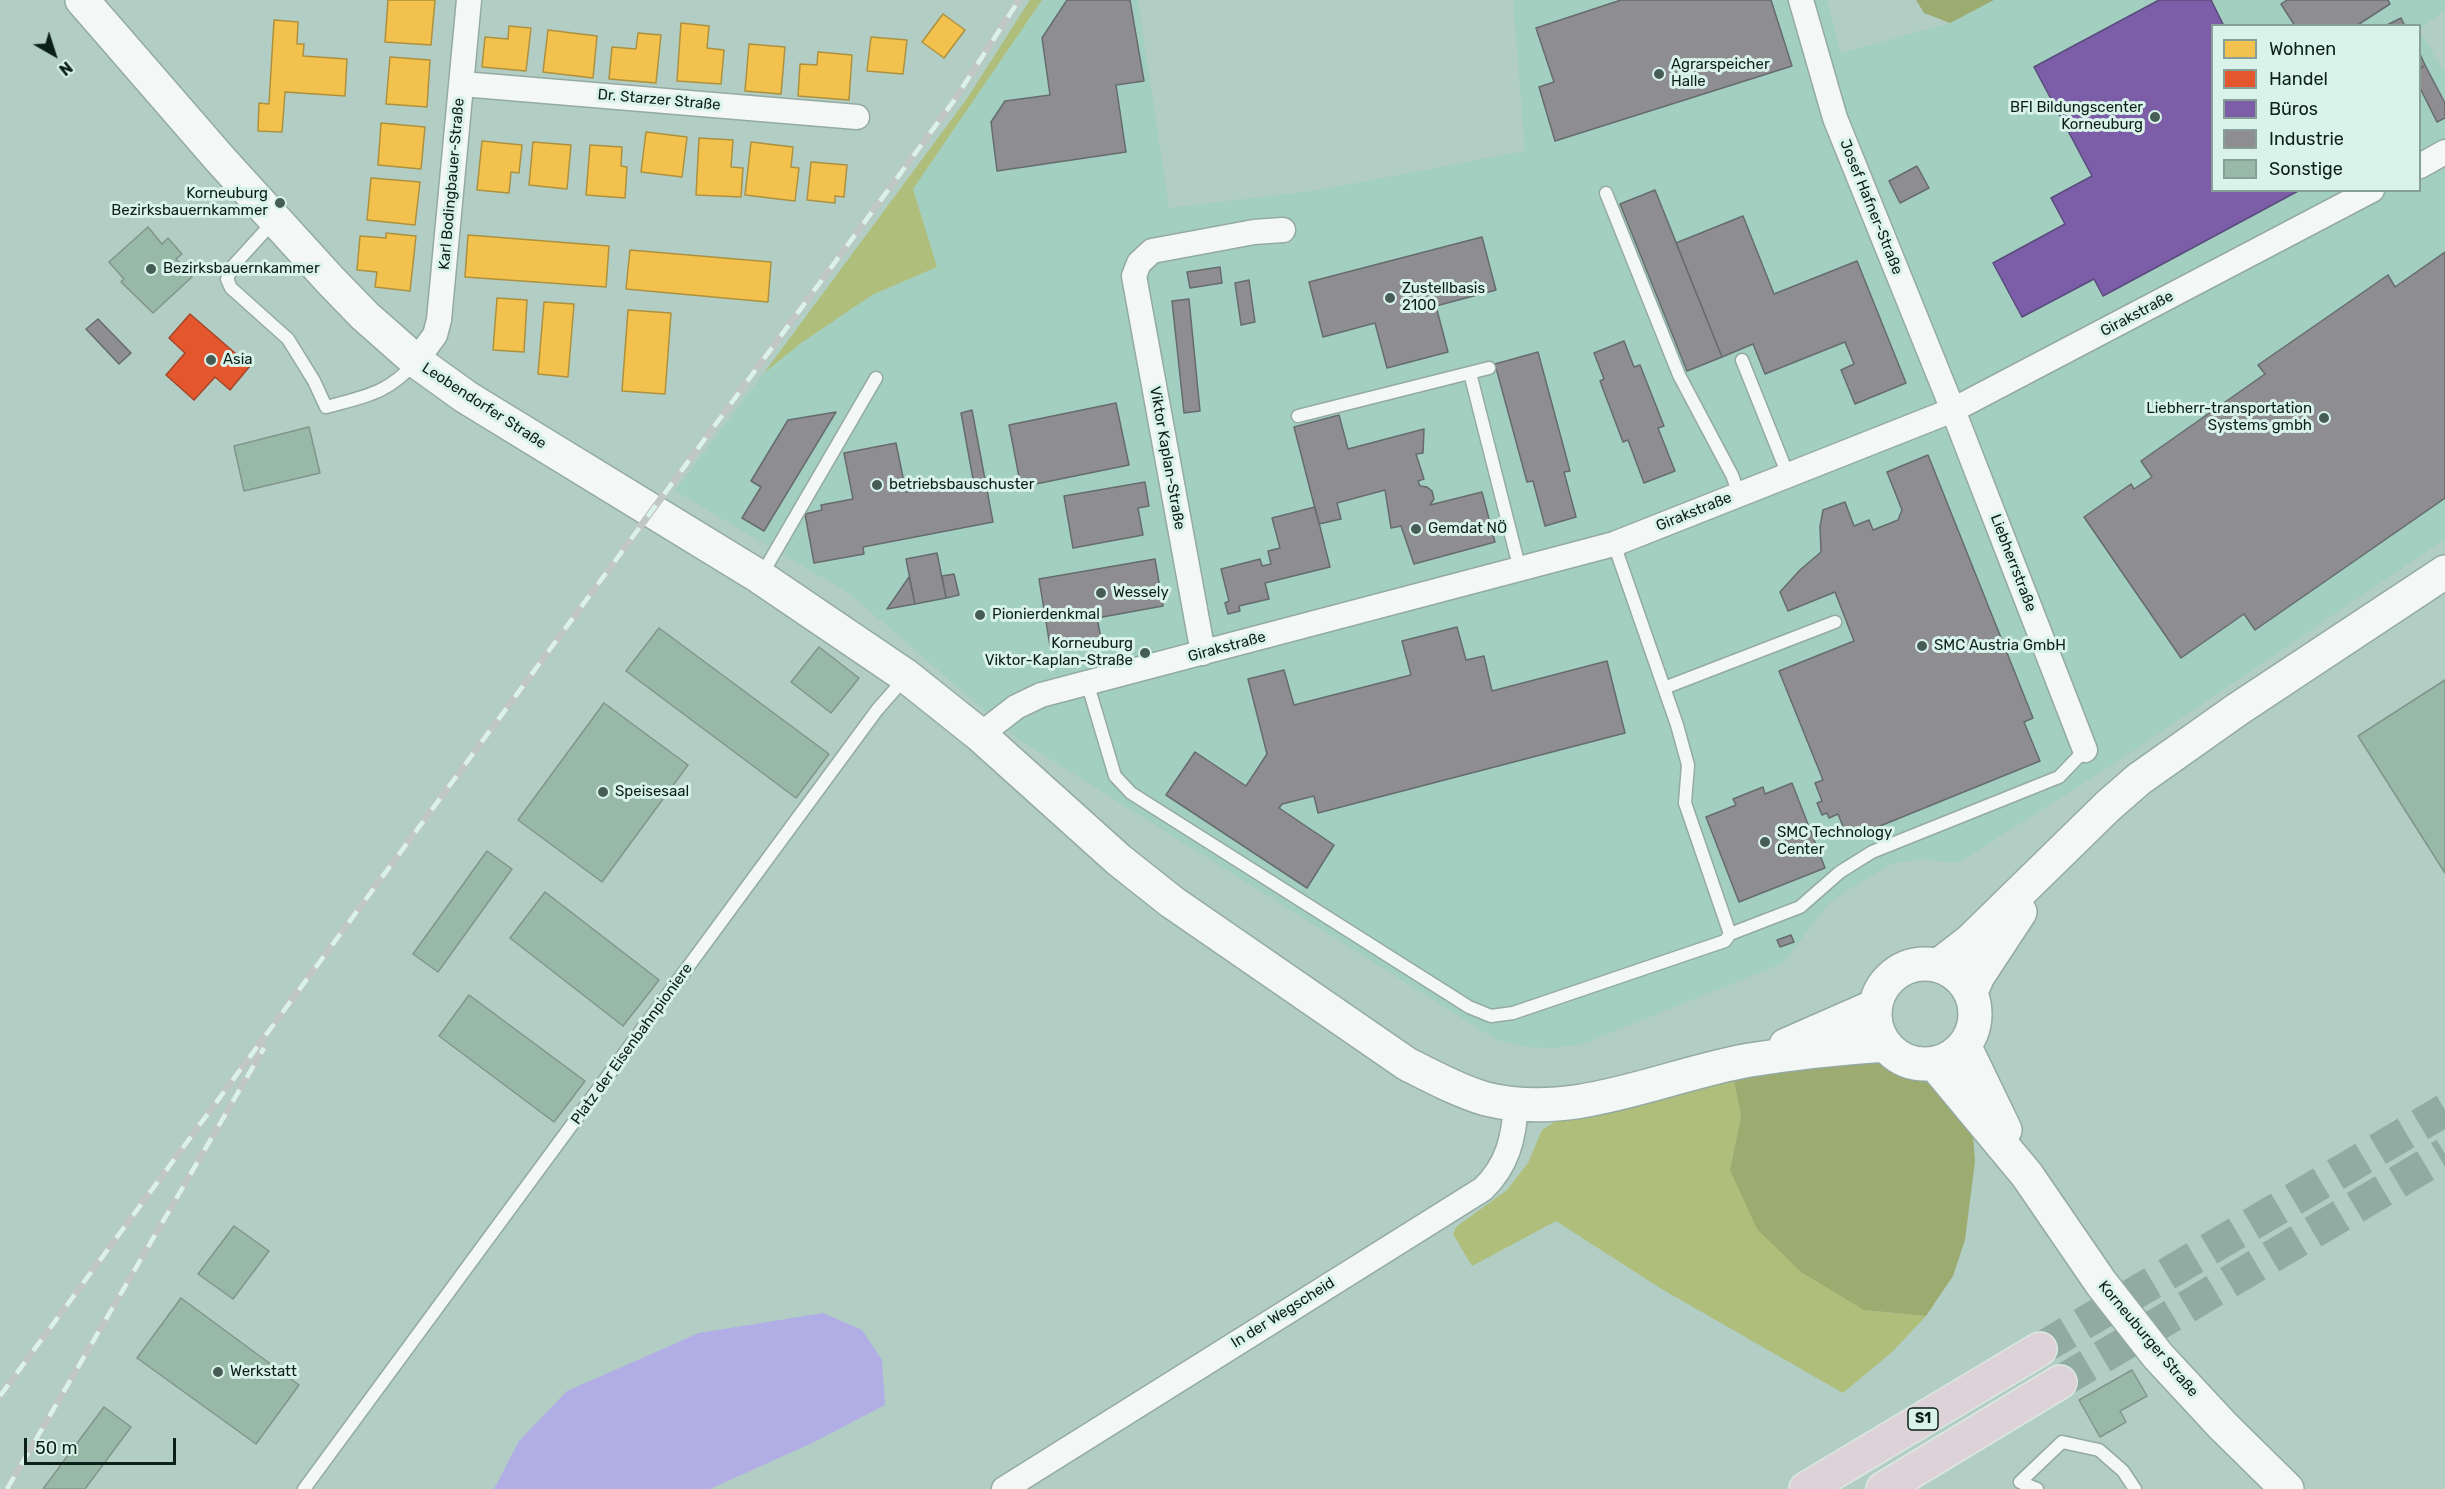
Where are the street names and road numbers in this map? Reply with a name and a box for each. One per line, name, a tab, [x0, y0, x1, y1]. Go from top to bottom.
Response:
street label: Dr. Starzer Straße	[597, 86, 721, 114]
street label: Karl Bodingbauer-Straße	[436, 97, 468, 271]
street label: Josef Hafner-Straße	[1836, 137, 1906, 277]
street label: Girakstraße	[2098, 287, 2176, 341]
street label: Leobendorfer Straße	[418, 359, 550, 453]
street label: Viktor Kaplan-Straße	[1146, 385, 1188, 531]
street label: Girakstraße	[1654, 489, 1734, 535]
street label: Liebherrstraße	[1986, 512, 2040, 614]
street label: Girakstraße	[1186, 628, 1268, 666]
street label: Platz der Eisenbahnpioniere	[567, 960, 697, 1128]
street label: In der Wegscheid	[1228, 1274, 1338, 1352]
street label: Korneuburger Straße	[2094, 1277, 2202, 1401]
road number: S1	[1908, 1408, 1938, 1430]

